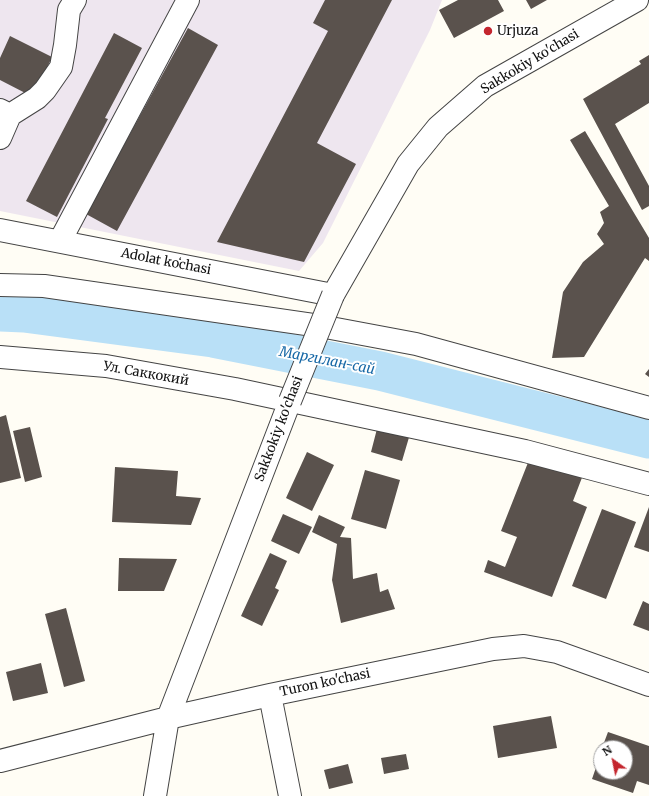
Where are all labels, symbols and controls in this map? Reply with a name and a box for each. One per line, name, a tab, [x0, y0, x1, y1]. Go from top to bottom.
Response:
place label: Urjuza	[497, 23, 538, 39]
marker: Urjuza	[482, 25, 494, 37]
street label: Sakkokiy ko'chasi	[478, 27, 582, 97]
street label: Adolat koʻchasi	[120, 246, 212, 278]
water label: Маргилан-сай	[278, 344, 376, 378]
street label: Ул. Саккокий	[102, 359, 190, 389]
street label: Sakkokiy ko'chasi	[252, 374, 306, 484]
street label: Turon ko'chasi	[278, 666, 372, 700]
north arrow	[593, 740, 633, 780]
text: N	[600, 743, 614, 759]

